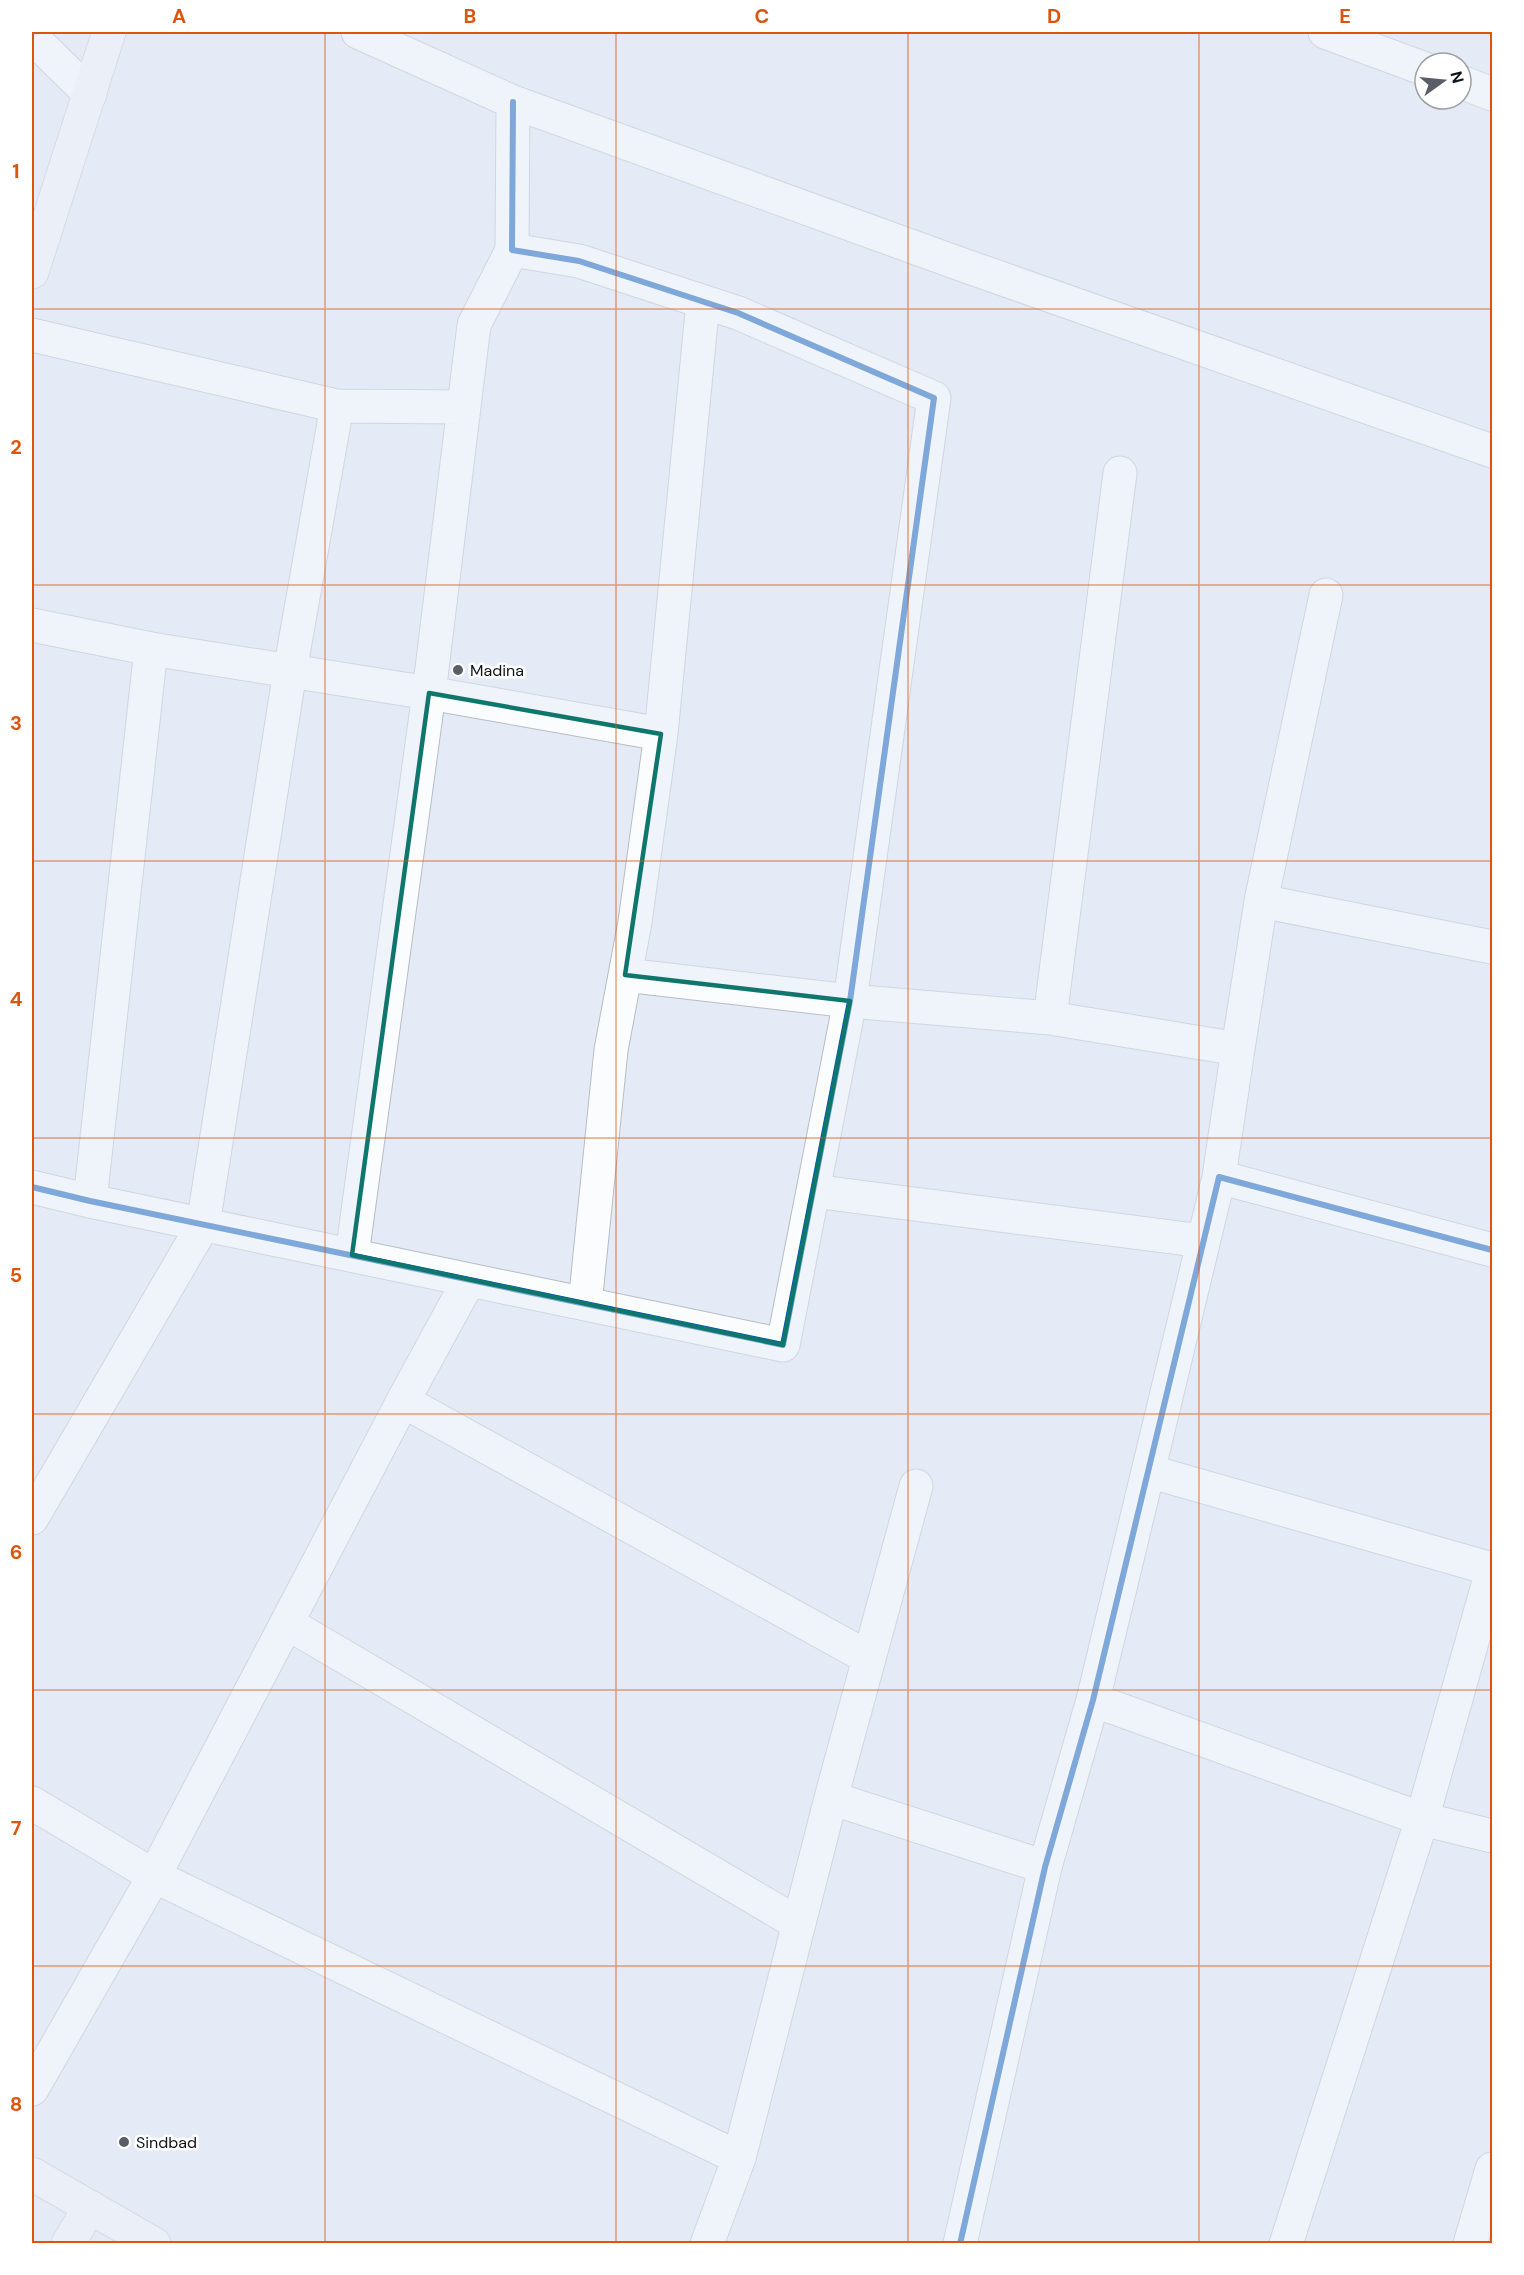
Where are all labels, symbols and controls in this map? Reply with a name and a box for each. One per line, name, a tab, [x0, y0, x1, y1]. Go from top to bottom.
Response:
text: A	[172, 3, 186, 29]
text: B	[464, 3, 476, 29]
text: C	[755, 3, 769, 29]
text: D	[1047, 3, 1061, 29]
text: E	[1339, 3, 1351, 29]
north arrow	[1413, 51, 1473, 111]
text: N	[1445, 69, 1469, 86]
text: 1	[12, 158, 20, 184]
text: 2	[10, 434, 22, 460]
place label: Madina	[470, 660, 524, 681]
marker: Madina	[451, 663, 465, 677]
text: 3	[10, 710, 22, 736]
text: 4	[10, 986, 23, 1012]
text: 5	[10, 1262, 22, 1288]
text: 6	[10, 1539, 22, 1565]
text: 7	[11, 1815, 22, 1841]
text: 8	[10, 2091, 22, 2117]
place label: Sindbad	[136, 2132, 197, 2153]
marker: Sindbad	[117, 2135, 131, 2149]

